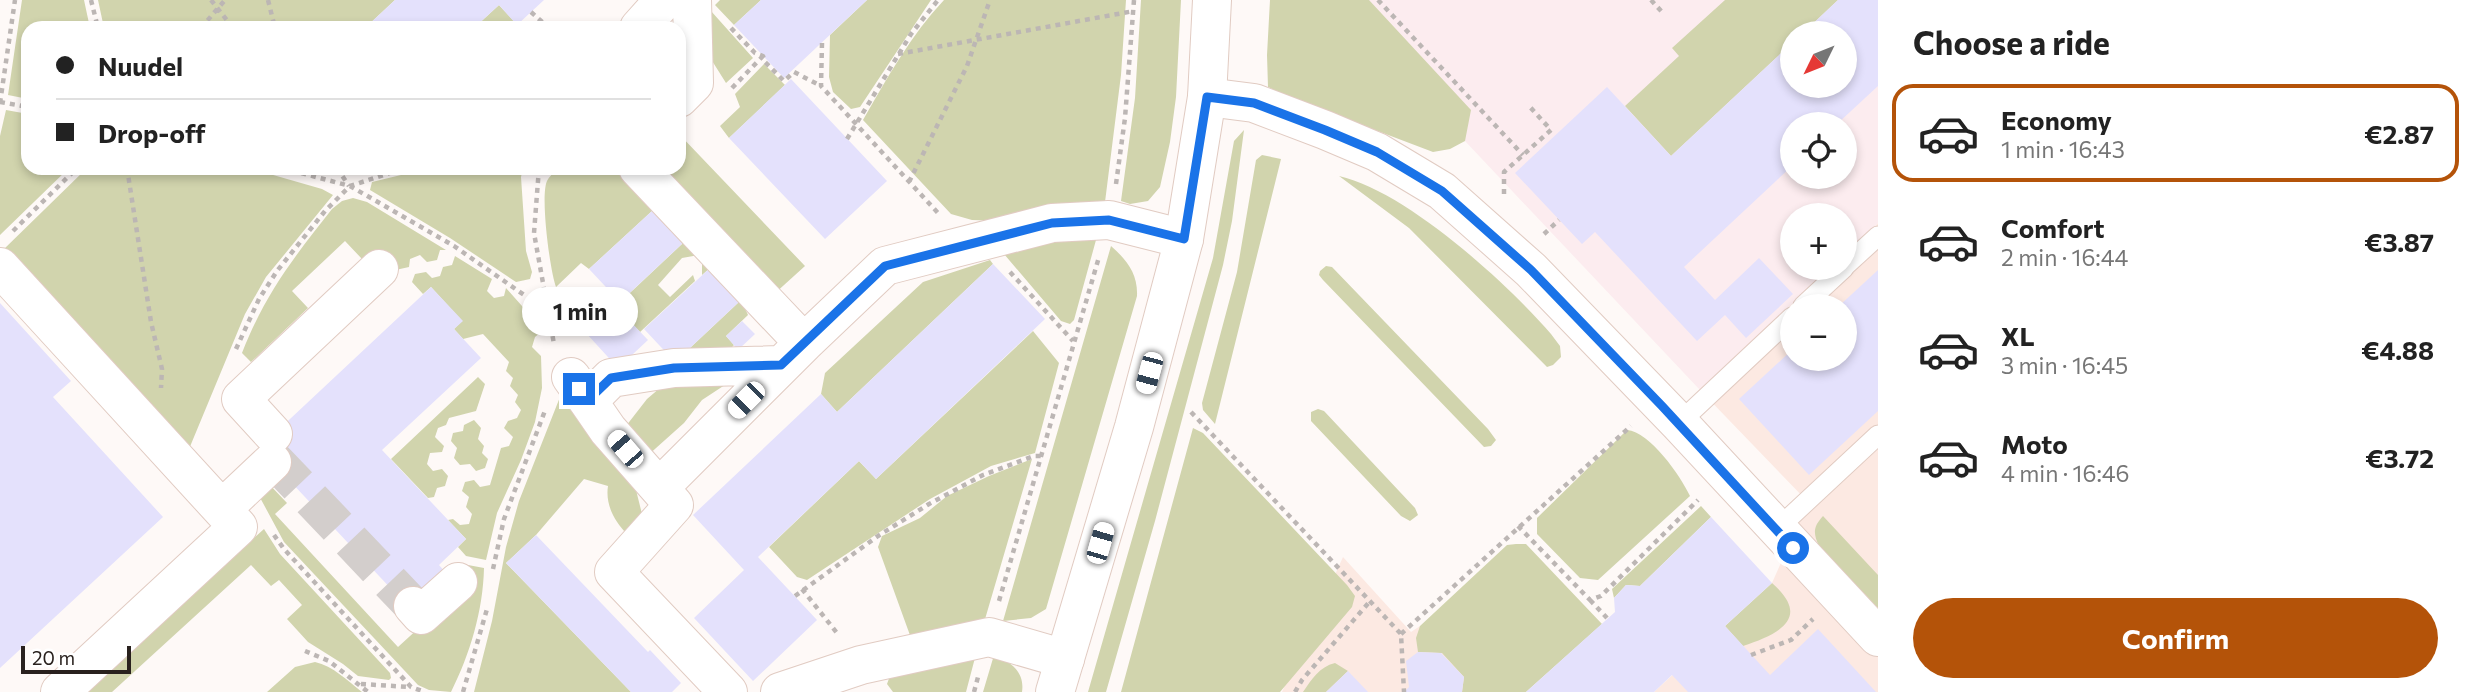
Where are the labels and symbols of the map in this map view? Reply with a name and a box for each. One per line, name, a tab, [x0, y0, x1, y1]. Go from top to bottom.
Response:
north arrow	[1780, 21, 1857, 98]
callout: 1 min	[521, 288, 637, 336]
car	[1134, 350, 1165, 396]
route end	[563, 373, 595, 405]
car	[724, 378, 769, 422]
car	[604, 426, 647, 472]
car	[1085, 520, 1116, 566]
route start	[1777, 532, 1809, 564]
scale bar	[21, 643, 131, 675]

